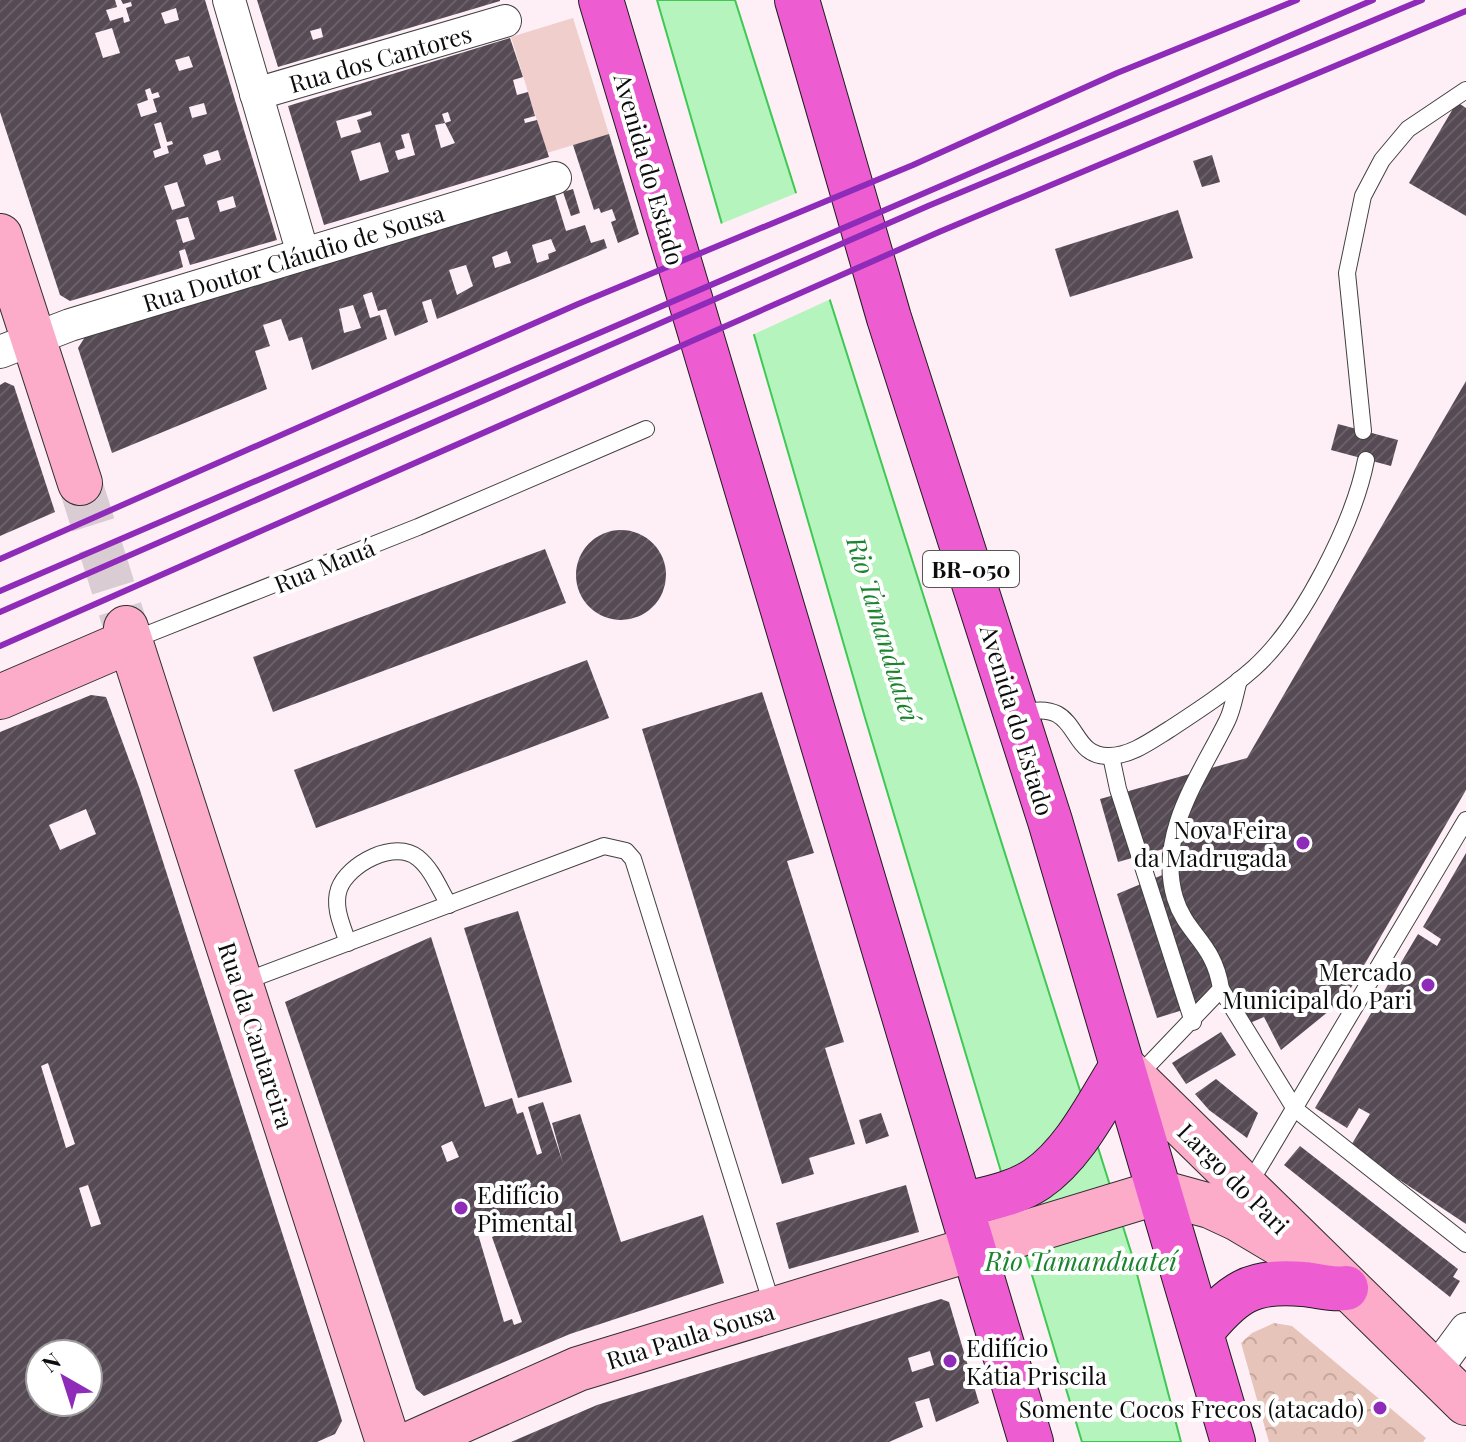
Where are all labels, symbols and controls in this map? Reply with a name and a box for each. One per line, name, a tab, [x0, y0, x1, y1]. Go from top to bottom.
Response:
street label: Rua dos Cantores	[285, 17, 475, 99]
street label: Avenida do Estado	[607, 69, 693, 268]
street label: Rua Doutor Cláudio de Sousa	[138, 196, 448, 318]
street label: Rua Mauá	[269, 530, 379, 600]
water label: Rio Tamanduateí	[839, 531, 930, 729]
road number: BR-050	[923, 551, 1019, 587]
street label: Avenida do Estado	[974, 620, 1062, 819]
place label: Nova Feira da Madrugada	[1134, 813, 1287, 873]
marker: Nova Feira da Madrugada	[1294, 834, 1312, 852]
street label: Rua da Cantareira	[212, 938, 302, 1132]
place label: Mercado Municipal do Pari	[1222, 955, 1412, 1015]
marker: Mercado Municipal do Pari	[1419, 976, 1437, 994]
street label: Largo do Pari	[1171, 1115, 1297, 1241]
place label: Edifício Pimental	[477, 1178, 573, 1238]
marker: Edifício Pimental	[452, 1199, 470, 1217]
water label: Rio Tamanduateí	[984, 1243, 1180, 1278]
street label: Rua Paula Sousa	[602, 1294, 778, 1376]
place label: Edifício Kátia Priscila	[966, 1331, 1107, 1391]
north arrow	[24, 1338, 104, 1418]
text: N	[35, 1345, 66, 1378]
marker: Edifício Kátia Priscila	[941, 1352, 959, 1370]
place label: Somente Cocos Frecos (atacado)	[1019, 1392, 1364, 1424]
marker: Somente Cocos Frecos (atacado)	[1371, 1399, 1389, 1417]

